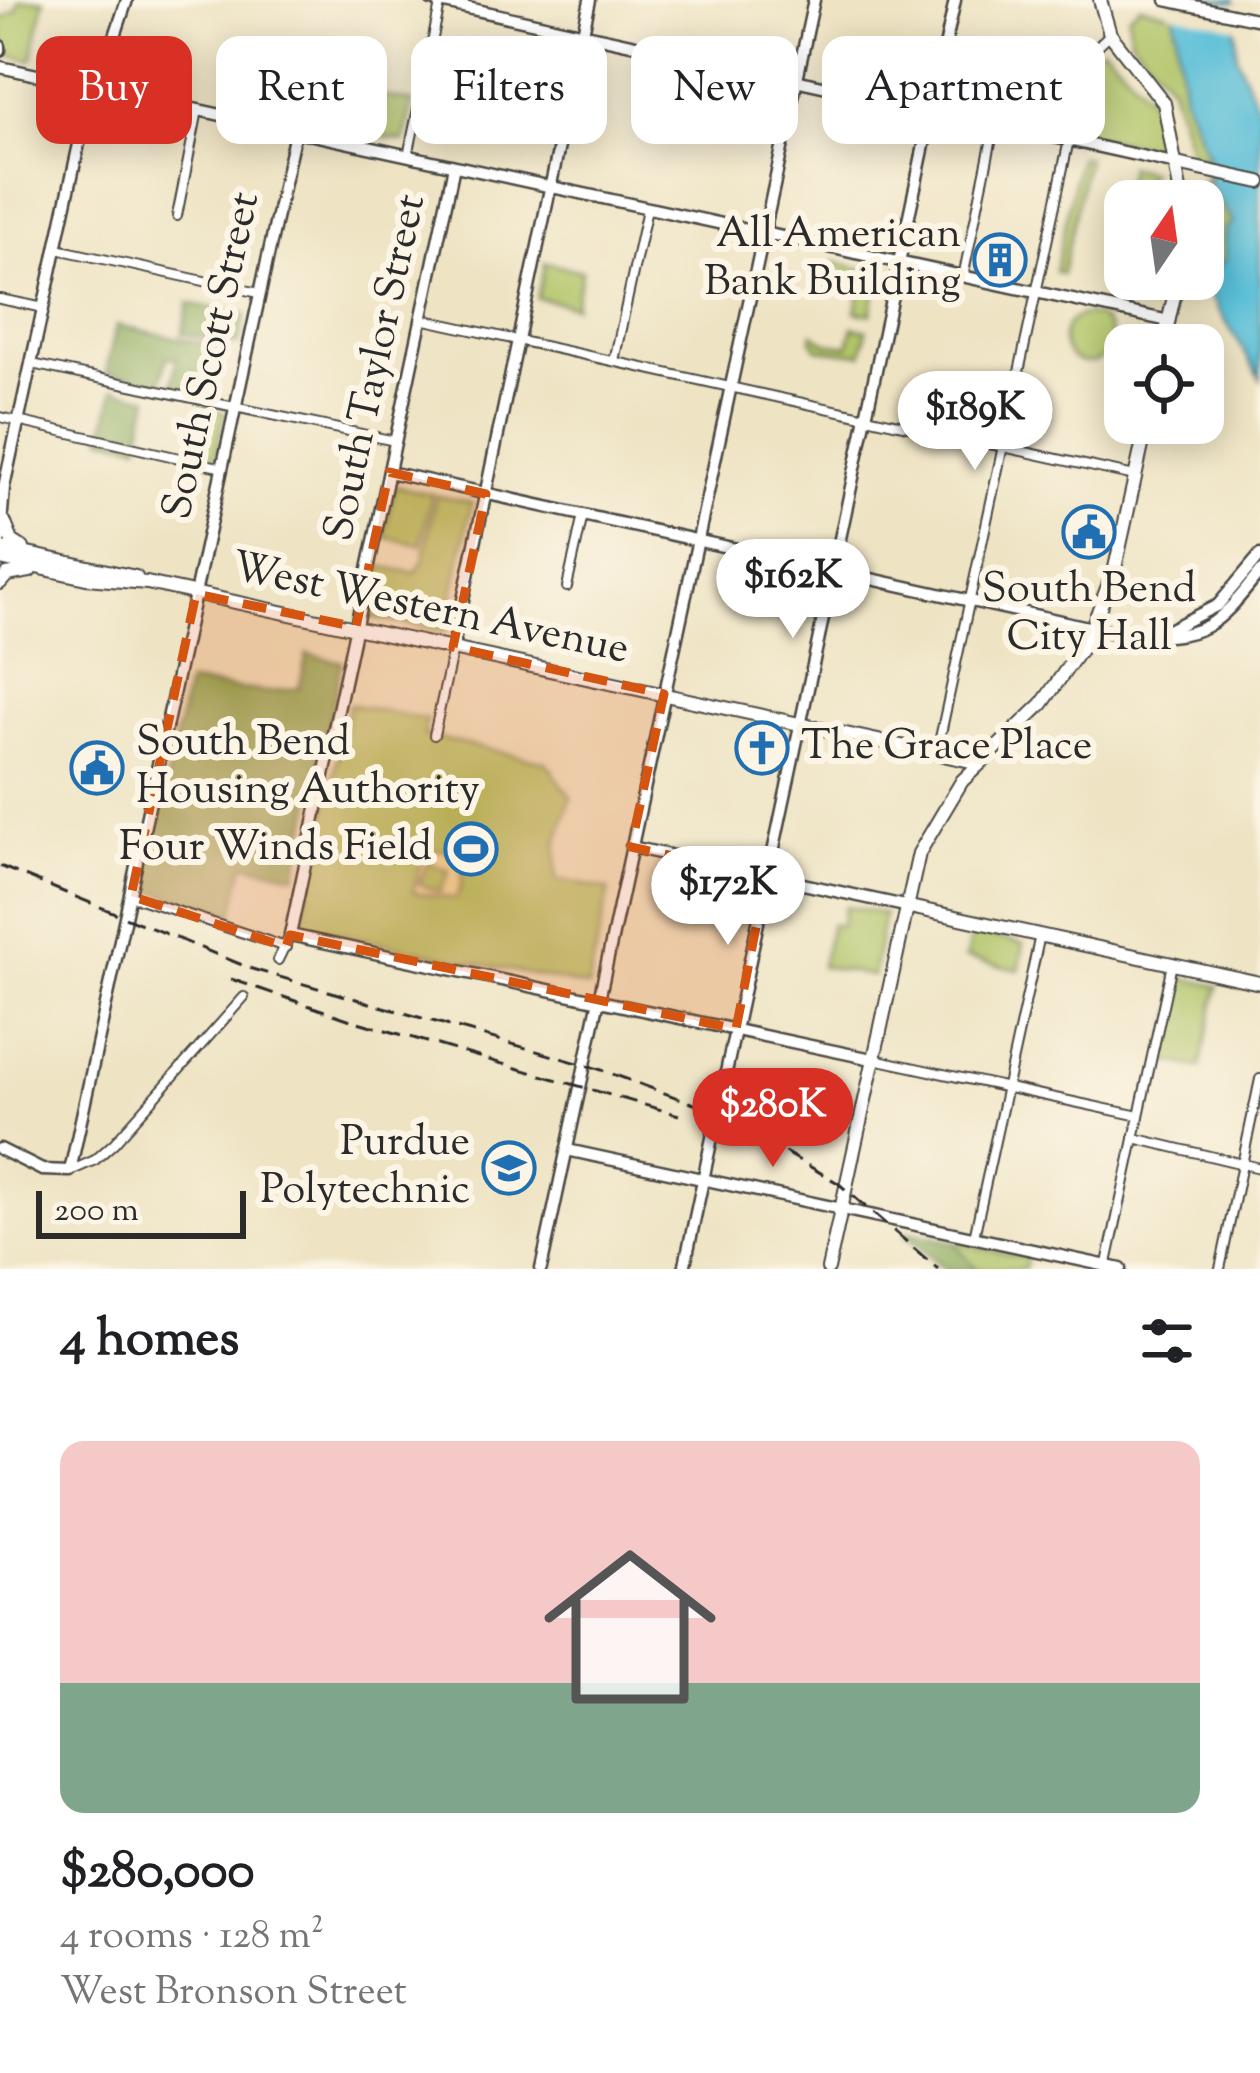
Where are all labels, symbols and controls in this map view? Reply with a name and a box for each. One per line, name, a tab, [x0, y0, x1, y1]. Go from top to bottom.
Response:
chip: Buy	[36, 36, 192, 144]
chip: Rent	[216, 36, 387, 144]
chip: Filters	[411, 36, 607, 144]
chip: New	[631, 36, 798, 144]
chip: Apartment	[822, 36, 1105, 144]
north arrow	[1104, 180, 1224, 300]
map controls	[1104, 180, 1224, 444]
street label: South Scott Street	[149, 187, 277, 525]
street label: South Taylor Street	[311, 189, 443, 547]
place label: All American Bank Building	[704, 206, 961, 314]
building icon: All American Bank Building	[972, 232, 1028, 288]
button: locate	[1104, 324, 1224, 444]
pin: $189K	[891, 371, 1059, 473]
text: $189K	[925, 382, 1025, 438]
public building icon: South Bend City Hall	[1061, 504, 1117, 560]
street label: West Western Avenue	[226, 539, 634, 681]
pin: $162K	[709, 539, 877, 641]
text: $162K	[743, 550, 843, 606]
place label: South Bend City Hall	[982, 561, 1196, 669]
place label: South Bend Housing Authority	[136, 714, 480, 822]
place label: The Grace Place	[801, 718, 1092, 778]
church icon: The Grace Place	[734, 720, 790, 776]
public building icon: South Bend Housing Authority	[69, 740, 125, 796]
place label: Four Winds Field	[119, 819, 432, 879]
sports icon: Four Winds Field	[443, 821, 499, 877]
pin: $172K	[644, 846, 812, 948]
text: $172K	[678, 857, 778, 913]
pin: $280K	[689, 1068, 857, 1170]
text: $280K	[719, 1079, 827, 1135]
place label: Purdue Polytechnic	[260, 1114, 470, 1222]
school or university icon: Purdue Polytechnic	[481, 1140, 537, 1196]
scale bar	[36, 1185, 246, 1238]
text: 200 m	[54, 1188, 139, 1236]
text: 4 homes	[60, 1305, 239, 1378]
icon: filters	[1134, 1308, 1200, 1374]
icon: home	[522, 1519, 738, 1735]
text: $280,000	[60, 1837, 254, 1910]
text: 4 rooms · 128 m²	[60, 1910, 324, 1966]
text: West Bronson Street	[60, 1966, 407, 2022]

